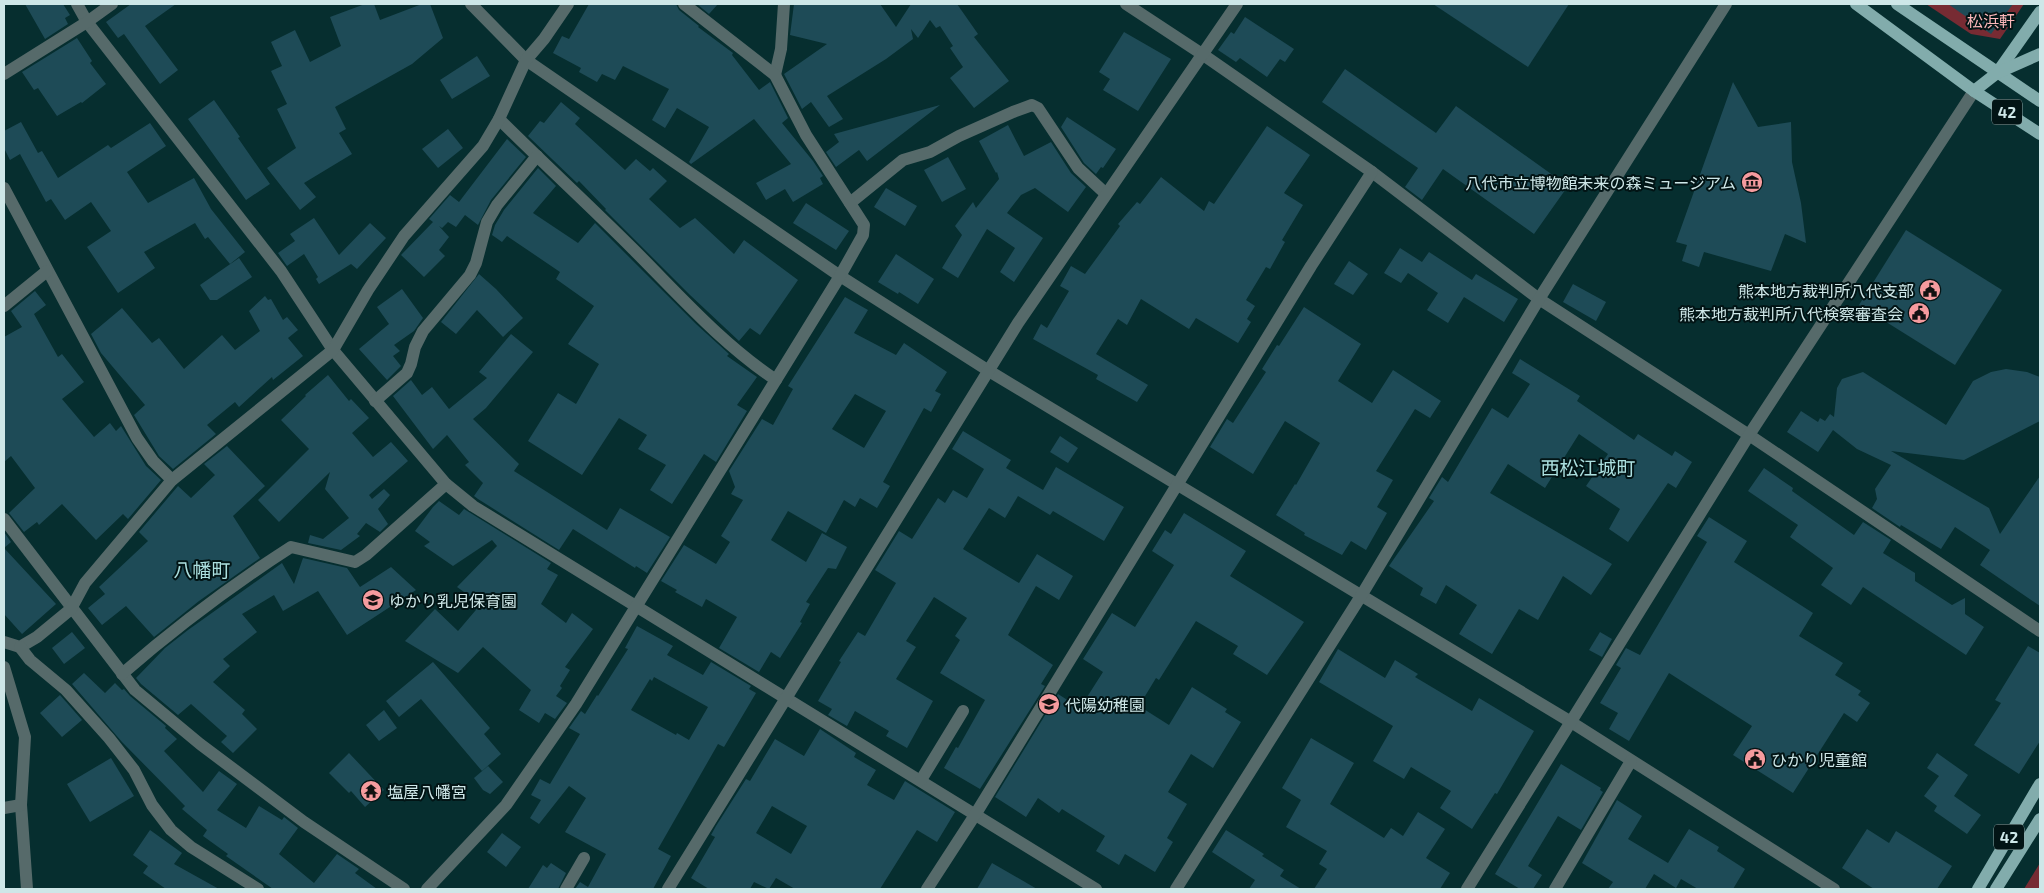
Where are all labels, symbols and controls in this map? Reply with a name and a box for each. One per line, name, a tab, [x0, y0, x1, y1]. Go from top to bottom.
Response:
park label: 松浜軒	[1967, 11, 2015, 30]
road number: 42	[1992, 100, 2022, 124]
museum icon: 八代市立博物館未来の森ミュージアム	[1740, 170, 1764, 194]
place label: 八代市立博物館未来の森ミュージアム	[1465, 173, 1736, 192]
public building icon: 熊本地方裁判所八代支部	[1918, 278, 1942, 302]
place label: 熊本地方裁判所八代支部	[1738, 281, 1914, 300]
public building icon: 熊本地方裁判所八代検察審査会	[1907, 301, 1931, 325]
place label: 熊本地方裁判所八代検察審査会	[1679, 304, 1903, 323]
district label: 西松江城町	[1540, 456, 1636, 479]
district label: 八幡町	[173, 558, 231, 581]
school or university icon: ゆかり乳児保育園	[361, 588, 385, 612]
place label: ゆかり乳児保育園	[389, 591, 517, 610]
school or university icon: 代陽幼稚園	[1037, 692, 1061, 716]
place label: 代陽幼稚園	[1065, 695, 1145, 714]
public building icon: ひかり児童館	[1743, 747, 1767, 771]
place label: ひかり児童館	[1771, 750, 1867, 769]
temple icon: 塩屋八幡宮	[359, 779, 383, 803]
place label: 塩屋八幡宮	[387, 782, 467, 801]
road number: 42	[1994, 824, 2024, 850]

